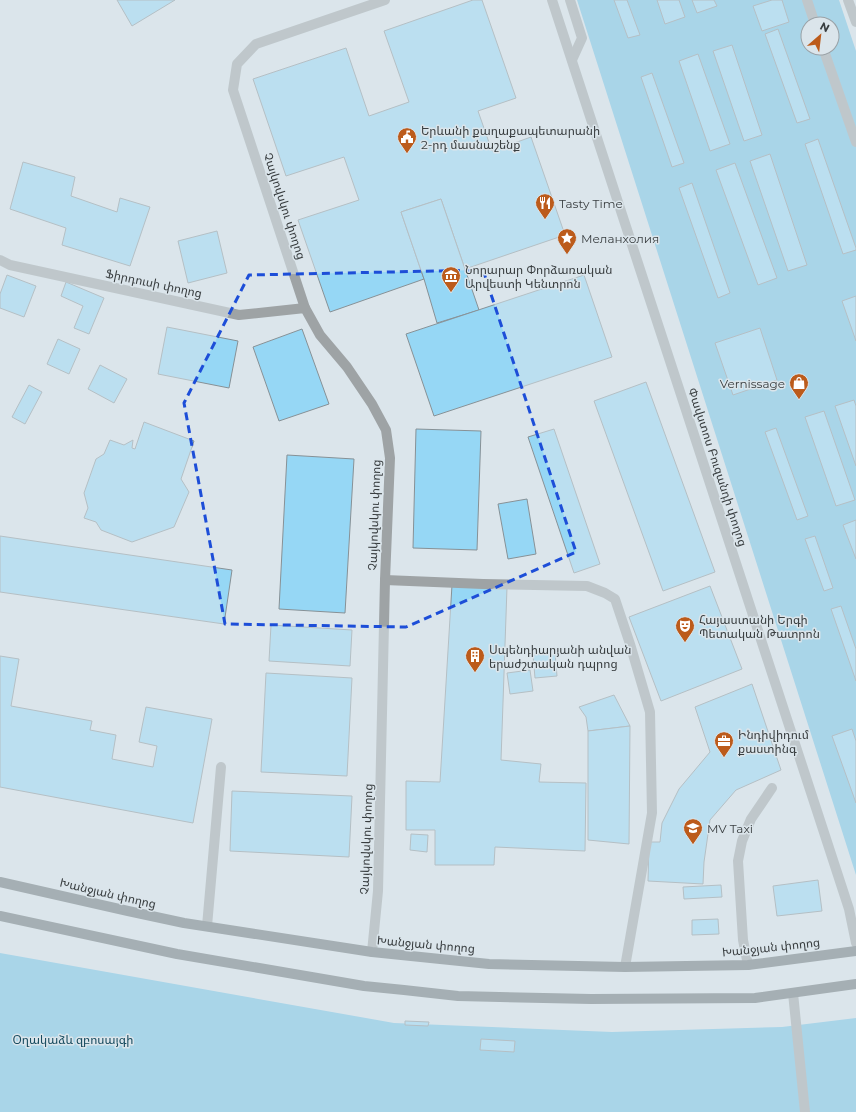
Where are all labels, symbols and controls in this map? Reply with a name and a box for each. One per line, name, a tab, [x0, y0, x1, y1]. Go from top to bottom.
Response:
north arrow	[800, 16, 840, 56]
text: N	[817, 19, 832, 35]
place label: Երևանի քաղաքապետարանի 2-րդ մասնաշենք	[421, 123, 600, 152]
public building icon: Երևանի քաղաքապետարանի 2-րդ մասնաշենք	[396, 126, 418, 154]
street label: Չայկովսկու փողոց	[261, 151, 309, 261]
restaurant icon: Tasty Time	[534, 192, 556, 220]
place label: Tasty Time	[559, 196, 623, 211]
place icon: Меланхолия	[556, 227, 578, 255]
place label: Меланхолия	[581, 231, 659, 246]
place label: Նորարար Փորձառական Արվեստի Կենտրոն	[465, 262, 612, 291]
street label: Ֆիրդուսի փողոց	[104, 265, 204, 301]
museum icon: Նորարար Փորձառական Արվեստի Կենտրոն	[440, 265, 462, 293]
shop icon: Vernissage	[788, 372, 810, 400]
place label: Vernissage	[720, 376, 785, 391]
street label: Փավստոս Բուզանդի փողոց	[685, 386, 751, 548]
street label: Չայկովսկու փողոց	[365, 459, 383, 571]
place label: Հայաստանի Երգի Պետական Թատրոն	[699, 612, 820, 641]
theatre icon: Հայաստանի Երգի Պետական Թատրոն	[674, 615, 696, 643]
place label: Սպենդիարյանի անվան երաժշտական դպրոց	[489, 642, 632, 671]
building icon: Սպենդիարյանի անվան երաժշտական դպրոց	[464, 645, 486, 673]
place label: Ինդիվիդում քաստինգ	[738, 727, 809, 756]
office icon: Ինդիվիդում քաստինգ	[713, 730, 735, 758]
street label: Չայկովսկու փողոց	[357, 783, 375, 895]
school or university icon: MV Taxi	[682, 817, 704, 845]
place label: MV Taxi	[707, 821, 753, 836]
street label: Խանջյան փողոց	[58, 875, 158, 911]
street label: Խանջյան փողոց	[376, 932, 476, 956]
street label: Խանջյան փողոց	[721, 934, 821, 960]
park label: Օղակաձև զբոսայգի	[12, 1032, 134, 1047]

